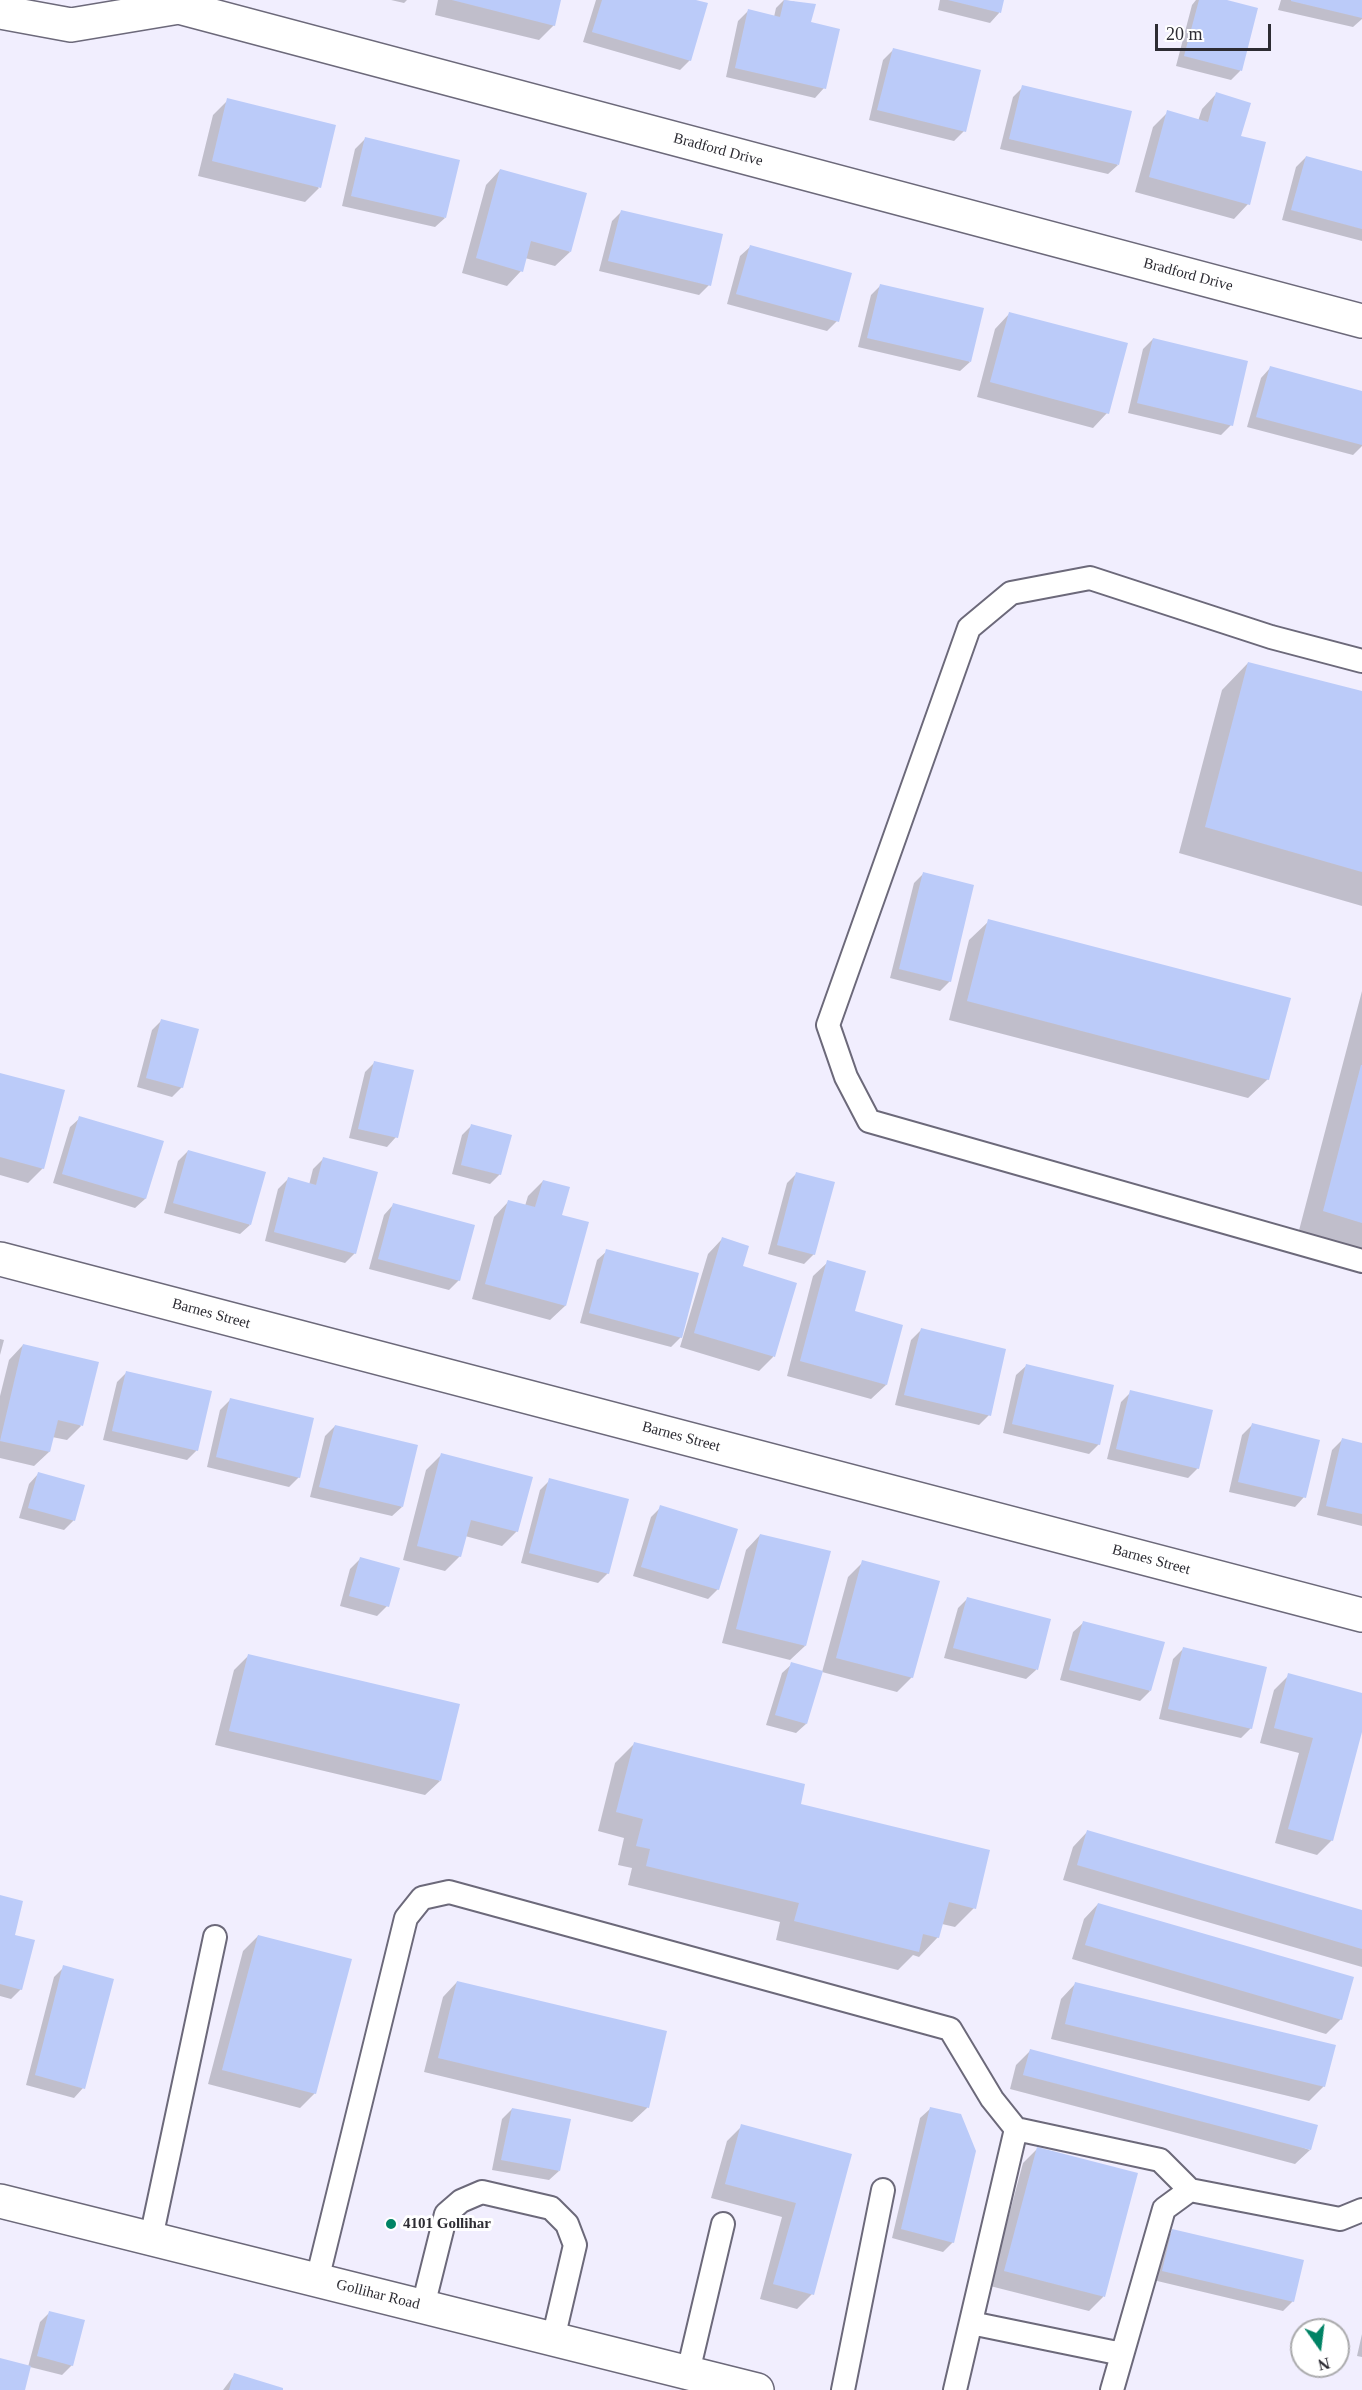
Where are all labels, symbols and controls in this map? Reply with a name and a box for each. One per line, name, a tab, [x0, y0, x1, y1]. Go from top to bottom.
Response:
scale bar	[1158, 12, 1274, 50]
text: 20 m	[1166, 24, 1203, 44]
street label: Bradford Drive	[671, 129, 765, 171]
street label: Bradford Drive	[1141, 254, 1235, 296]
street label: Barnes Street	[170, 1295, 252, 1333]
street label: Barnes Street	[640, 1418, 722, 1456]
street label: Barnes Street	[1110, 1541, 1192, 1579]
place label: 4101 Gollihar	[403, 2215, 491, 2233]
marker: 4101 Gollihar	[384, 2217, 398, 2231]
street label: Gollihar Road	[334, 2276, 422, 2314]
north arrow	[1290, 2318, 1350, 2378]
text: N	[1316, 2354, 1332, 2374]

